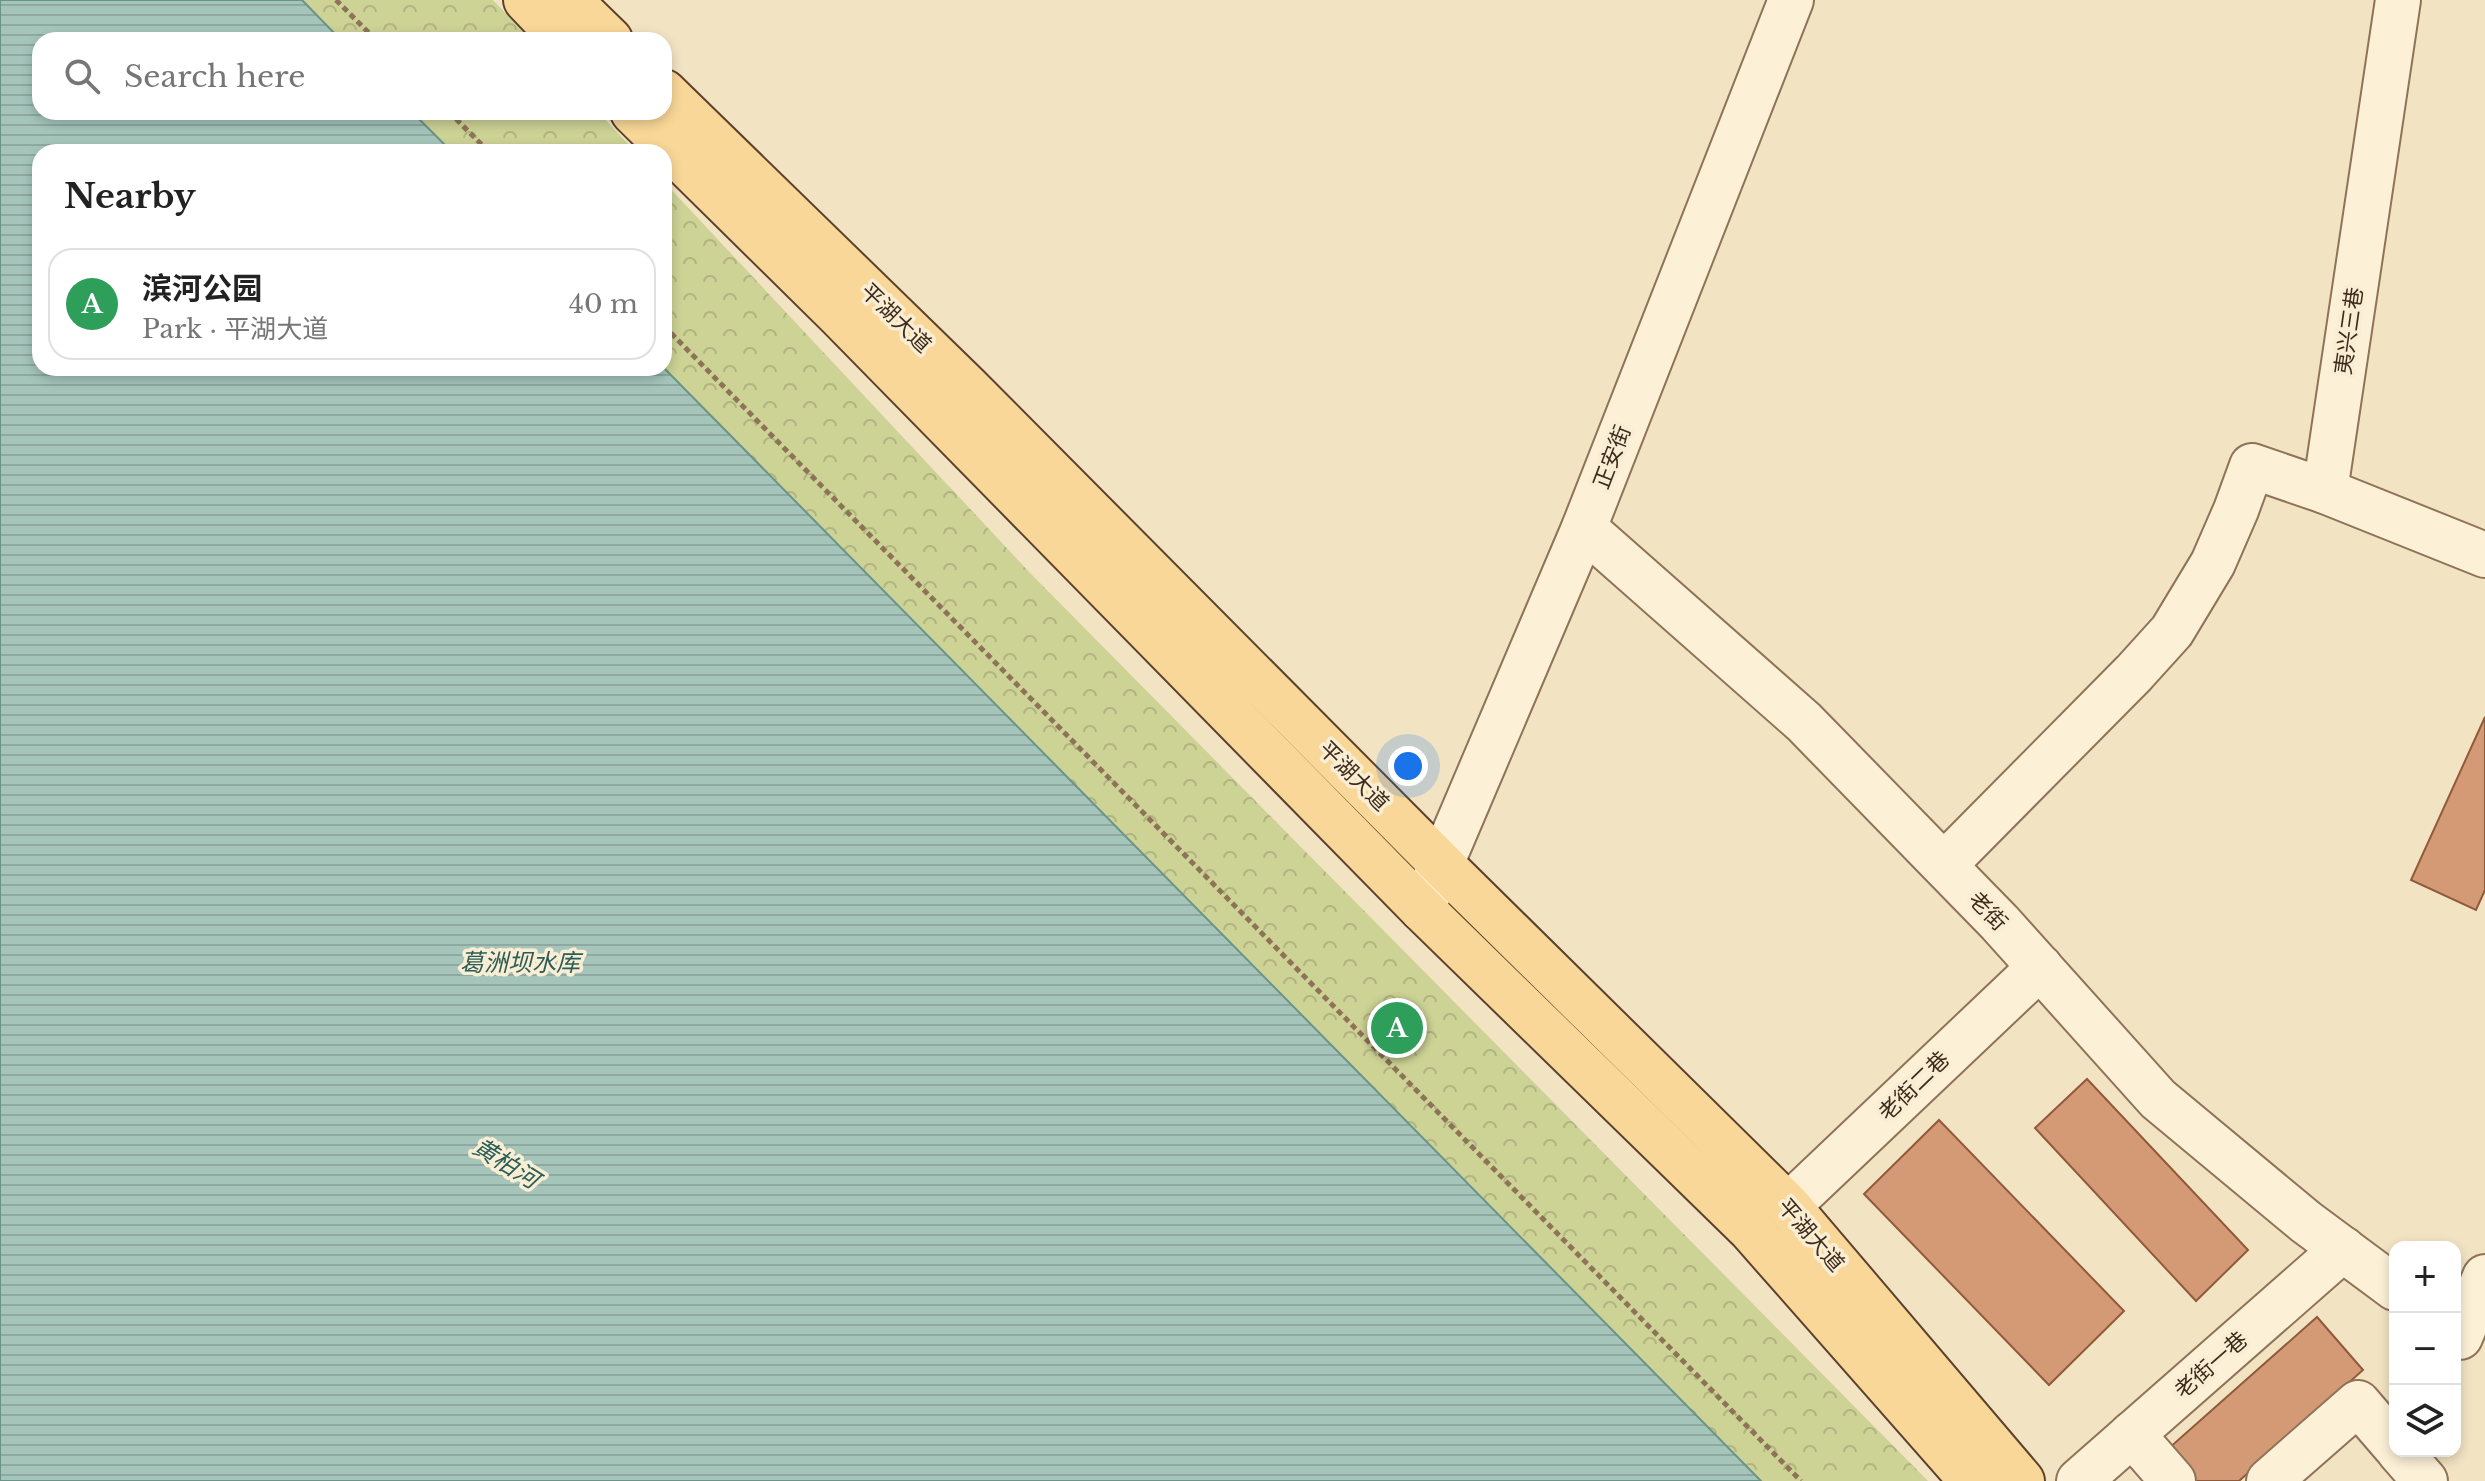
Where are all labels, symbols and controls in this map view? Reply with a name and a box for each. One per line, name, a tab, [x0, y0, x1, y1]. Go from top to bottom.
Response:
search box	[32, 32, 672, 120]
icon: search	[60, 54, 104, 98]
text: Search here	[124, 58, 305, 95]
text: Nearby	[64, 175, 196, 217]
text: 滨河公园	[142, 270, 262, 307]
street label: 平湖大道	[855, 278, 937, 358]
street label: 夷兴三巷	[2330, 286, 2368, 376]
text: A	[81, 288, 103, 320]
text: 40 m	[569, 288, 638, 320]
text: Park · 平湖大道	[142, 313, 328, 345]
street label: 正安街	[1588, 421, 1636, 493]
street label: 平湖大道	[1313, 735, 1395, 817]
your location	[1388, 746, 1428, 786]
street label: 老街	[1963, 886, 2013, 936]
water label: 葛洲坝水库	[460, 948, 584, 977]
pin: A	[1371, 998, 1423, 1058]
street label: 老街二巷	[1873, 1046, 1955, 1126]
water label: 黄柏河	[468, 1132, 548, 1196]
street label: 平湖大道	[1772, 1193, 1850, 1277]
map controls	[2389, 1241, 2461, 1457]
button: +	[2389, 1241, 2461, 1313]
button: −	[2389, 1313, 2461, 1385]
street label: 老街一巷	[2169, 1326, 2253, 1404]
button: layers	[2389, 1385, 2461, 1457]

